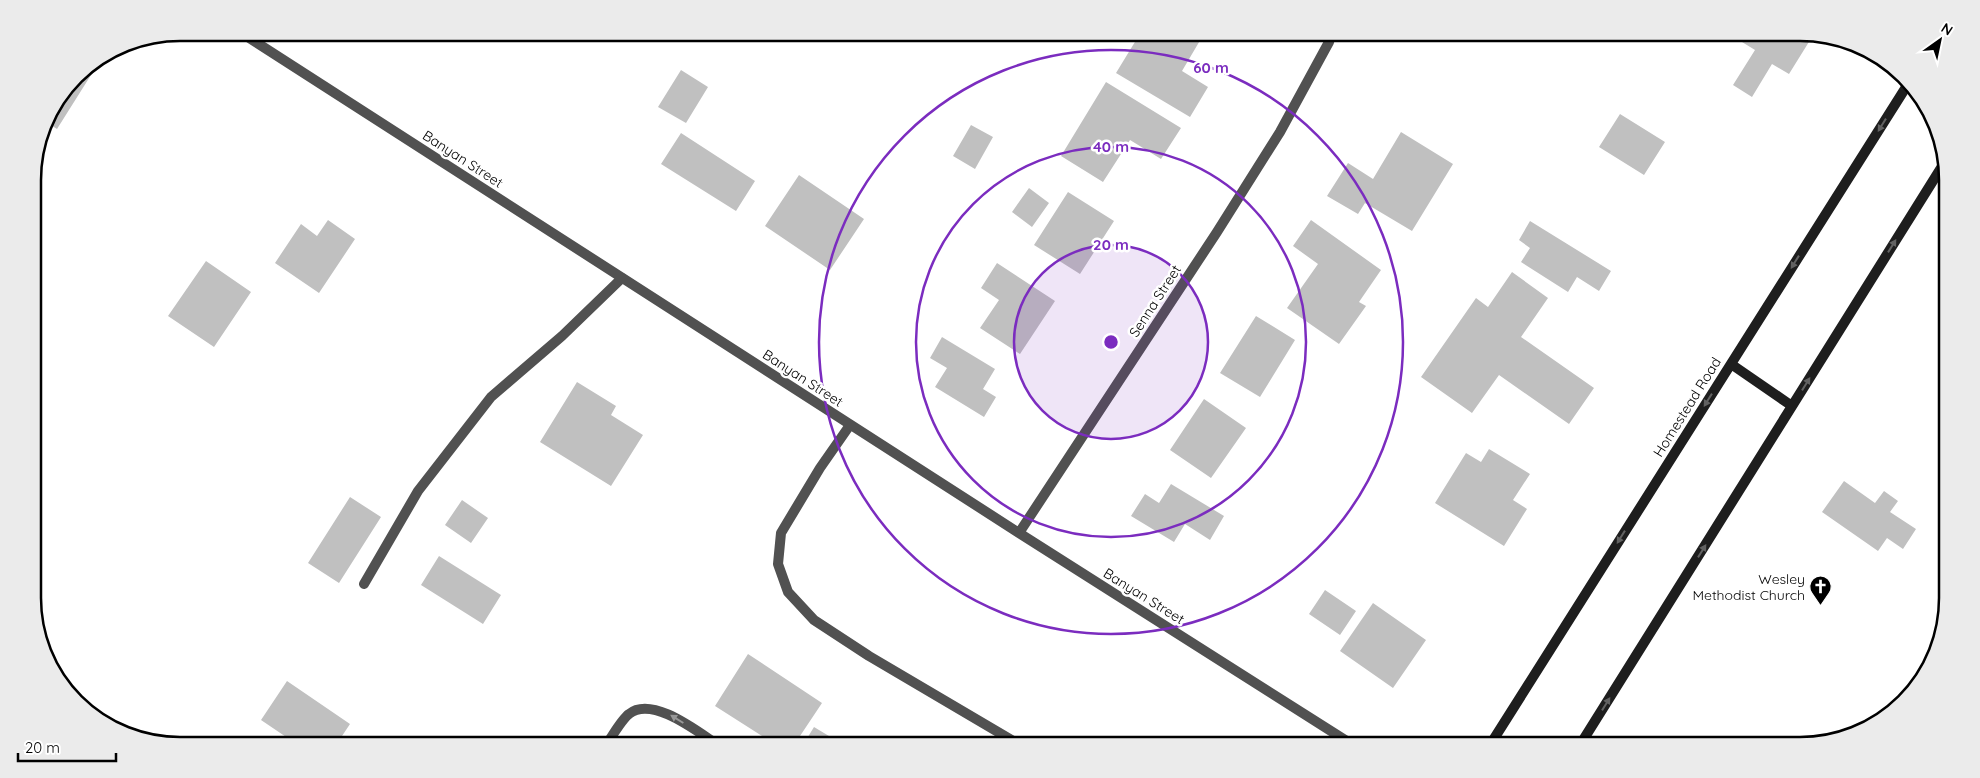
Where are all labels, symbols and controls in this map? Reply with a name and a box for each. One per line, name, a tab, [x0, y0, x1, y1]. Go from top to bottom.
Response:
north arrow	[1915, 15, 1965, 65]
text: N	[1938, 19, 1956, 39]
text: 60 m	[1193, 58, 1229, 77]
one-way arrow	[1877, 118, 1886, 132]
street label: Banyan Street	[419, 126, 507, 192]
text: 40 m	[1093, 137, 1129, 156]
text: 20 m	[1093, 235, 1129, 254]
one-way arrow	[1887, 239, 1897, 252]
one-way arrow	[1790, 256, 1800, 269]
street label: Senna Street	[1125, 261, 1185, 341]
centre of rings	[1102, 333, 1120, 351]
street label: Banyan Street	[759, 345, 847, 411]
street label: Homestead Road	[1649, 354, 1725, 460]
one-way arrow	[1801, 377, 1811, 390]
one-way arrow	[1704, 393, 1713, 406]
one-way arrow	[1617, 531, 1626, 544]
one-way arrow	[1697, 545, 1706, 558]
street label: Banyan Street	[1100, 564, 1188, 628]
place label: Wesley Methodist Church	[1692, 570, 1805, 604]
church icon: Wesley Methodist Church	[1809, 575, 1833, 606]
one-way arrow	[1602, 697, 1611, 710]
one-way arrow	[671, 715, 684, 724]
scale bar	[18, 730, 115, 762]
text: 20 m	[25, 738, 60, 757]

